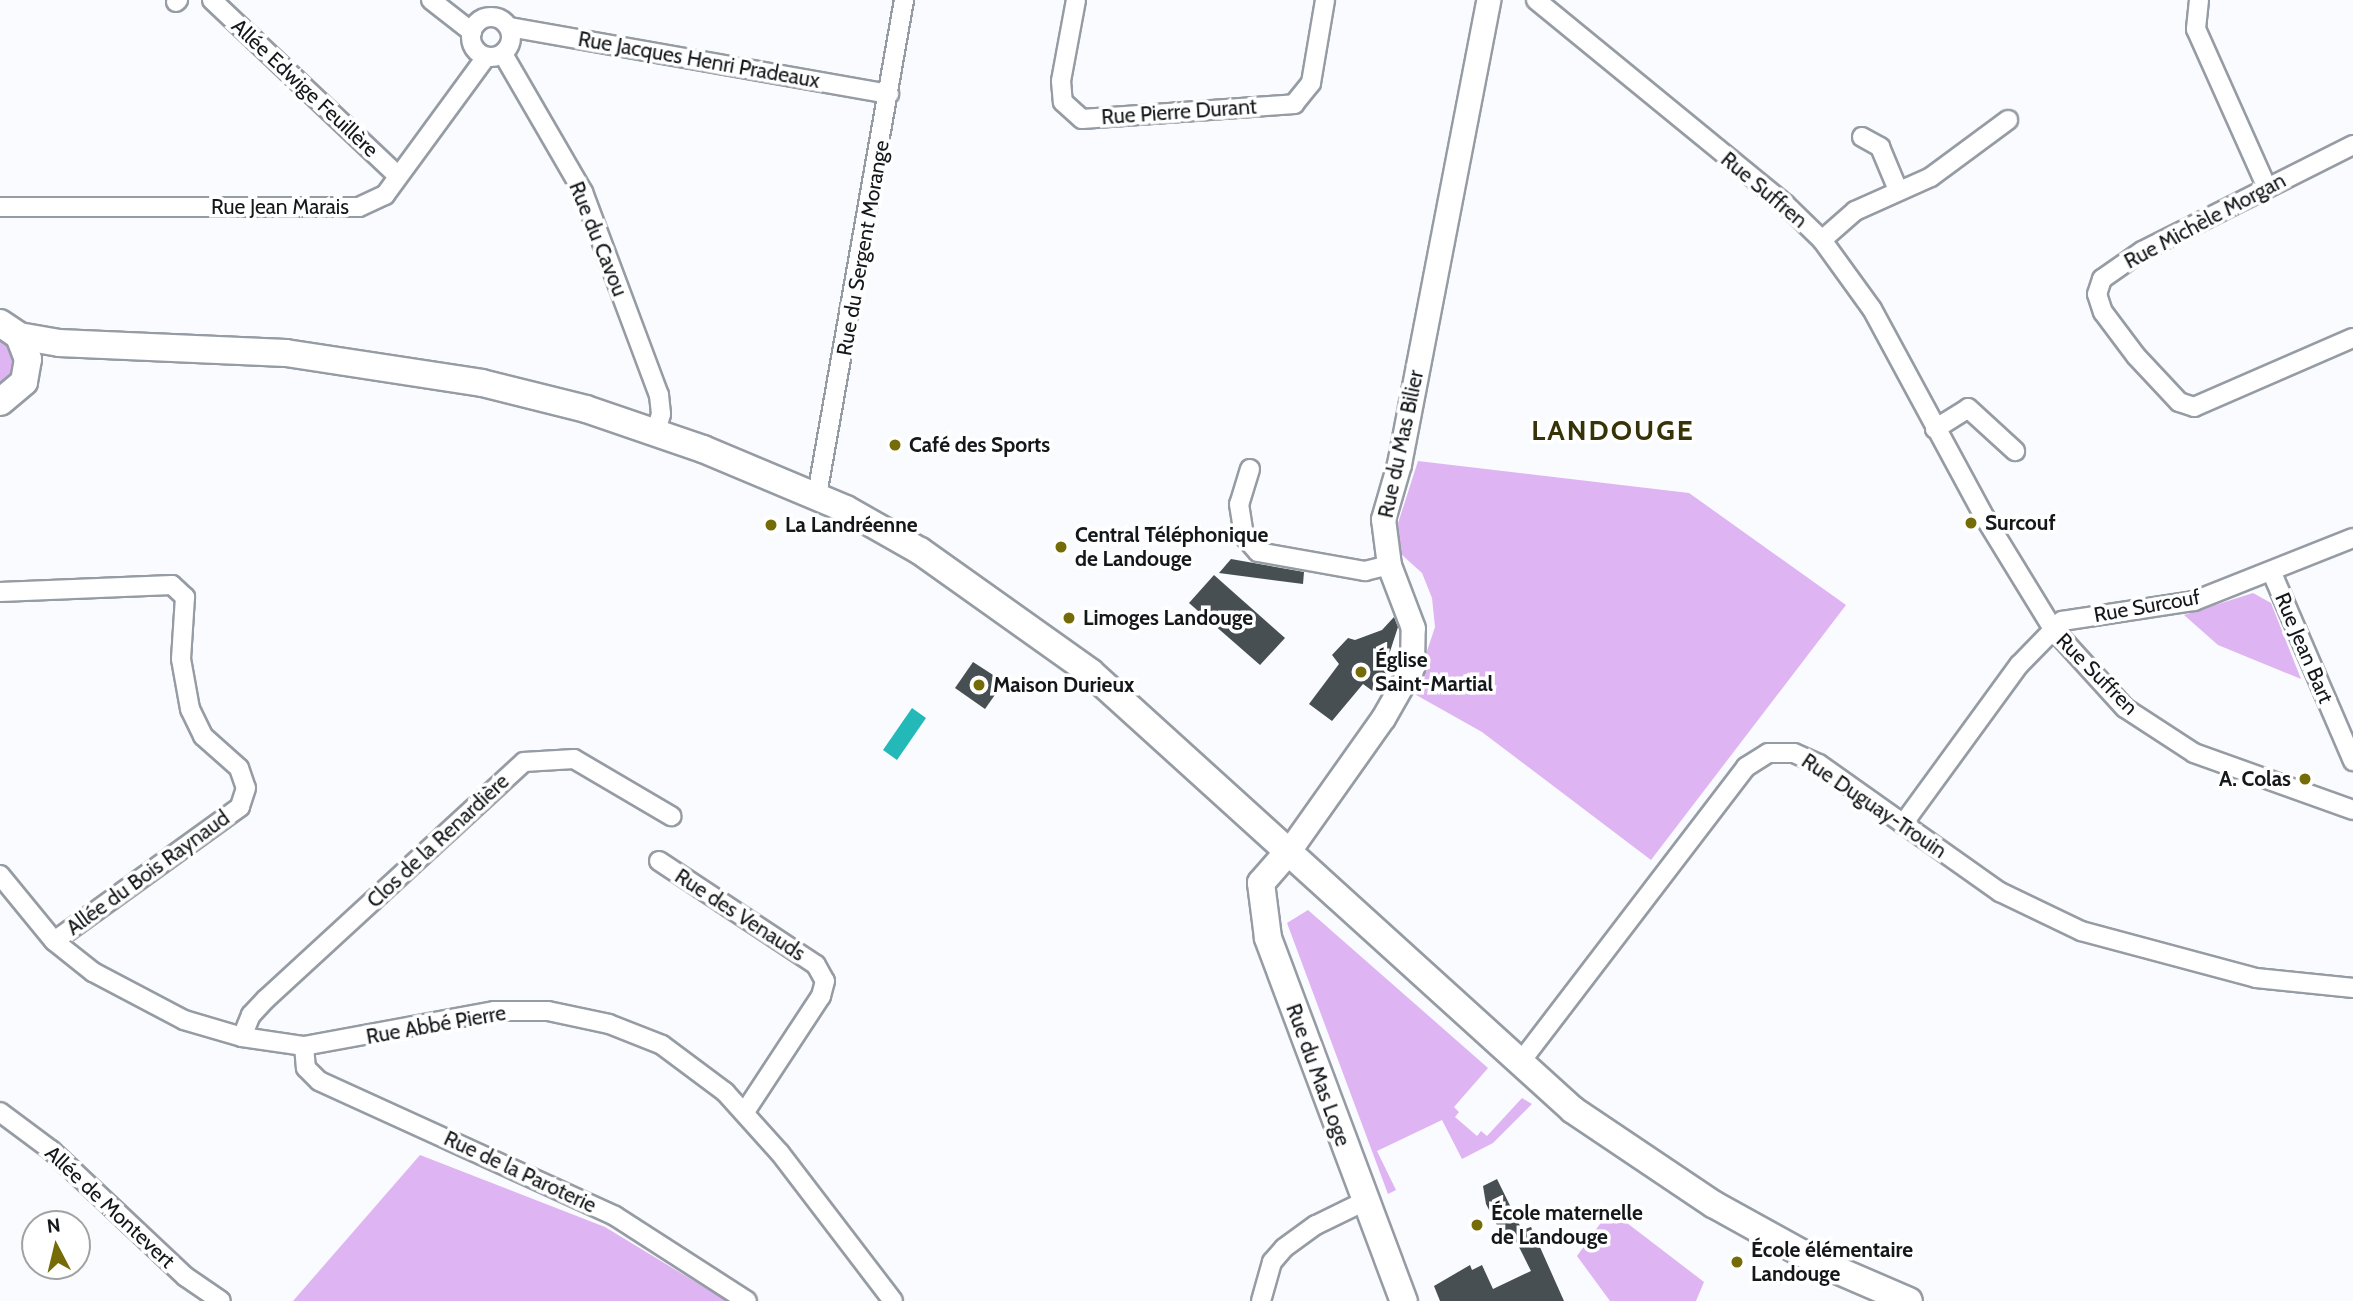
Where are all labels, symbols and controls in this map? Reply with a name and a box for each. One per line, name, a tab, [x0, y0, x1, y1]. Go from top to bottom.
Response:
street label: Allée Edwige Feuillère	[226, 14, 384, 162]
street label: Rue Jacques Henri Pradeaux	[576, 26, 822, 94]
street label: Rue Pierre Durant	[1100, 94, 1258, 130]
street label: Rue du Sergent Morange	[832, 138, 894, 358]
street label: Rue Suffren	[1716, 147, 1812, 233]
street label: Rue Michèle Morgan	[2120, 168, 2290, 274]
street label: Rue du Cavou	[564, 178, 632, 300]
street label: Rue Jean Marais	[211, 194, 349, 220]
street label: Rue du Mas Bilier	[1373, 368, 1429, 520]
district label: LANDOUGE	[1532, 413, 1694, 447]
place label: Café des Sports	[909, 432, 1050, 458]
marker: Café des Sports	[887, 437, 903, 453]
place label: Surcouf	[1985, 510, 2056, 536]
place label: La Landréenne	[785, 512, 918, 538]
marker: Surcouf	[1963, 515, 1979, 531]
marker: La Landréenne	[763, 517, 779, 533]
place label: Central Téléphonique de Landouge	[1075, 522, 1268, 572]
marker: Central Téléphonique de Landouge	[1053, 539, 1069, 555]
street label: Rue Surcouf	[2092, 584, 2202, 628]
street label: Rue Jean Bart	[2269, 589, 2339, 707]
place label: Limoges Landouge	[1083, 605, 1253, 631]
marker: Limoges Landouge	[1061, 610, 1077, 626]
street label: Rue Suffren	[2051, 628, 2143, 720]
place label: Église Saint-Martial	[1375, 647, 1493, 697]
marker: Église Saint-Martial	[1353, 664, 1369, 680]
place label: Maison Durieux	[993, 672, 1134, 698]
marker: Maison Durieux	[971, 677, 987, 693]
street label: Rue Duguay-Trouin	[1797, 748, 1951, 864]
place label: A. Colas	[2219, 766, 2291, 792]
street label: Clos de la Renardière	[362, 769, 514, 913]
marker: A. Colas	[2297, 771, 2313, 787]
street label: Allée du Bois Raynaud	[62, 805, 234, 941]
street label: Rue des Venauds	[670, 864, 810, 966]
street label: Rue Abbé Pierre	[364, 1000, 508, 1050]
street label: Rue du Mas Loge	[1281, 1000, 1355, 1150]
street label: Rue de la Paroterie	[440, 1126, 600, 1218]
street label: Allée de Montevert	[40, 1140, 180, 1274]
place label: École maternelle de Landouge	[1491, 1200, 1643, 1250]
north arrow	[21, 1210, 91, 1280]
text: N	[46, 1213, 62, 1238]
marker: École maternelle de Landouge	[1469, 1217, 1485, 1233]
place label: École élémentaire Landouge	[1751, 1237, 1913, 1287]
marker: École élémentaire Landouge	[1729, 1254, 1745, 1270]

